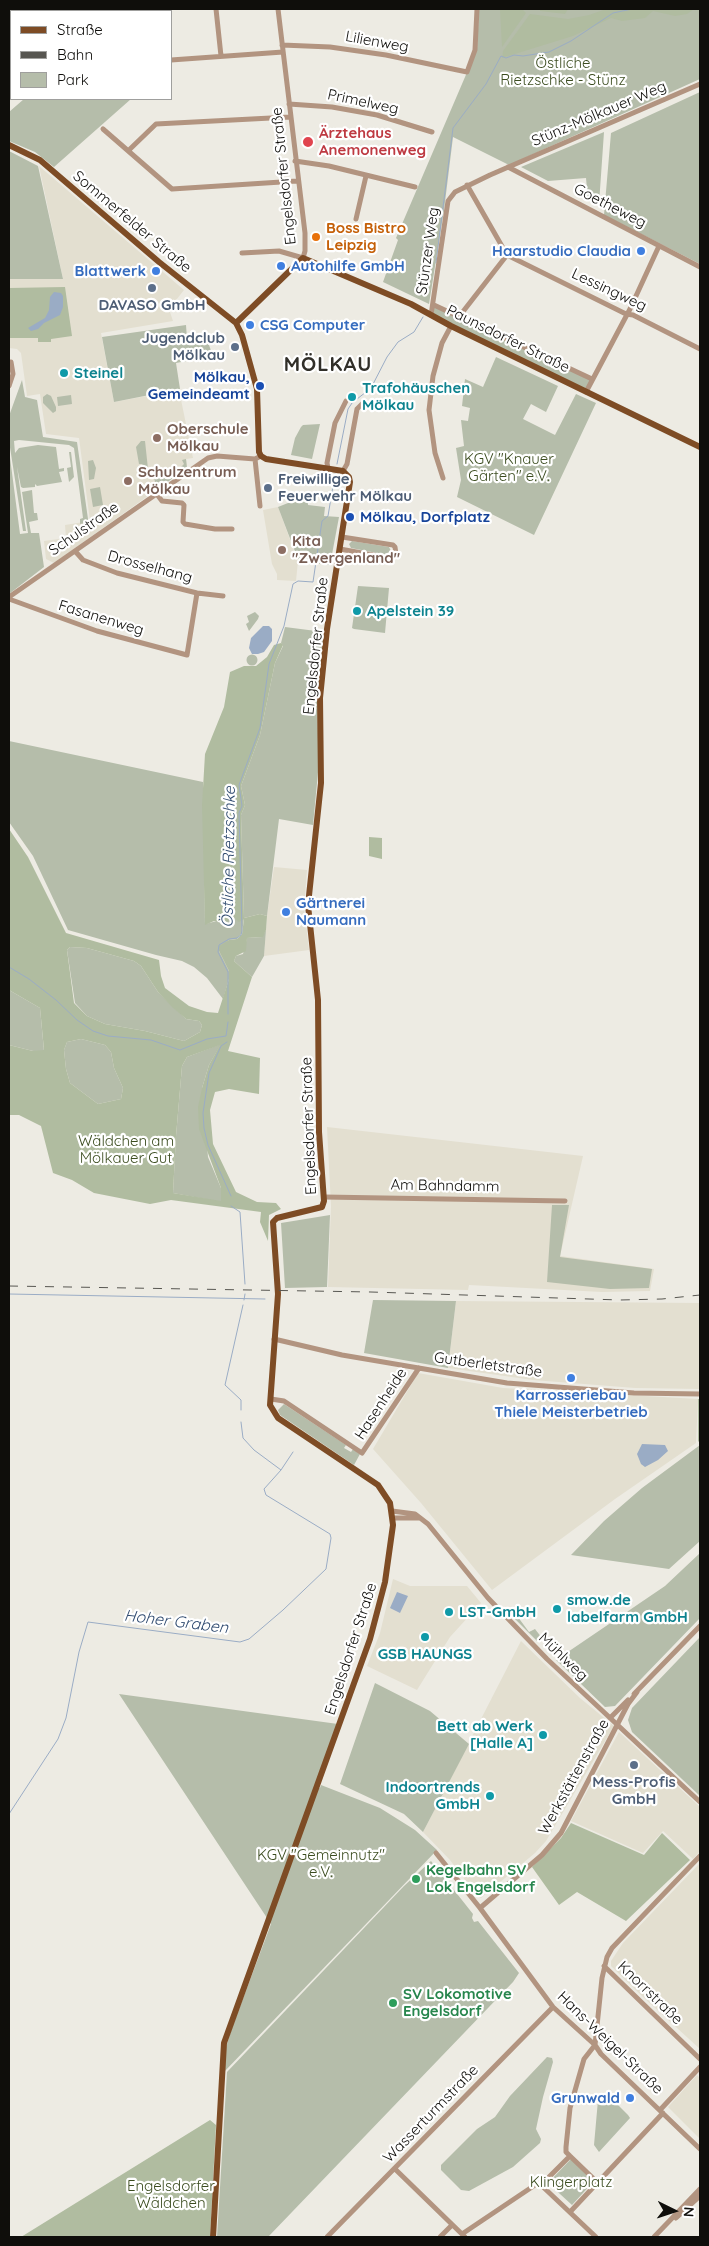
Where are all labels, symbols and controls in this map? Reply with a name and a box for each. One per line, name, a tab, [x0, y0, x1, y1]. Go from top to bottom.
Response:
legend	[10, 10, 172, 100]
text: Straße	[57, 20, 103, 39]
street label: Lilienweg	[344, 28, 410, 56]
text: Bahn	[57, 45, 93, 64]
park label: Östliche Rietzschke - Stünz	[500, 54, 626, 89]
text: Park	[57, 70, 89, 89]
street label: Stünz-Mölkauer Weg	[529, 77, 669, 151]
street label: Primelweg	[326, 86, 400, 118]
street label: Engelsdorfer Straße	[268, 106, 300, 246]
place label: Ärztehaus Anemonenweg	[319, 124, 426, 159]
marker: Ärztehaus Anemonenweg	[301, 135, 315, 149]
street label: Sommerfelder Straße	[69, 167, 195, 277]
street label: Goetheweg	[571, 180, 649, 232]
street label: Stünzer Weg	[413, 206, 443, 296]
place label: Boss Bistro Leipzig	[326, 219, 406, 254]
marker: Boss Bistro Leipzig	[310, 231, 322, 243]
place label: Haarstudio Claudia	[492, 242, 631, 260]
marker: Haarstudio Claudia	[635, 245, 647, 257]
place label: Autohilfe GmbH	[291, 257, 405, 275]
marker: Autohilfe GmbH	[275, 260, 287, 272]
place label: Blattwerk	[74, 262, 146, 280]
marker: Blattwerk	[150, 265, 162, 277]
street label: Lessingweg	[569, 265, 649, 315]
marker: DAVASO GmbH	[146, 282, 158, 294]
place label: DAVASO GmbH	[98, 296, 206, 314]
street label: Paunsdorfer Straße	[443, 301, 573, 377]
place label: CSG Computer	[260, 316, 365, 334]
marker: CSG Computer	[244, 319, 256, 331]
place label: Jugendclub Mölkau	[142, 329, 225, 364]
marker: Jugendclub Mölkau	[229, 341, 241, 353]
district label: MÖLKAU	[283, 353, 373, 377]
place label: Steinel	[74, 364, 123, 382]
marker: Steinel	[58, 367, 70, 379]
place label: Mölkau, Gemeindeamt	[148, 368, 250, 403]
place label: Trafohäuschen Mölkau	[362, 379, 470, 414]
marker: Mölkau, Gemeindeamt	[254, 380, 266, 392]
marker: Trafohäuschen Mölkau	[346, 391, 358, 403]
place label: Oberschule Mölkau	[167, 420, 249, 455]
marker: Oberschule Mölkau	[151, 432, 163, 444]
park label: KGV "Knauer Gärten" e.V.	[464, 450, 554, 485]
place label: Schulzentrum Mölkau	[138, 463, 237, 498]
place label: Freiwillige Feuerwehr Mölkau	[278, 470, 412, 505]
marker: Schulzentrum Mölkau	[122, 475, 134, 487]
marker: Freiwillige Feuerwehr Mölkau	[262, 482, 274, 494]
street label: Schulstraße	[46, 498, 122, 560]
place label: Mölkau, Dorfplatz	[360, 508, 490, 526]
marker: Mölkau, Dorfplatz	[344, 511, 356, 523]
place label: Kita "Zwergenland"	[292, 532, 400, 567]
marker: Kita "Zwergenland"	[276, 544, 288, 556]
street label: Drosselhang	[106, 547, 194, 587]
street label: Engelsdorfer Straße	[300, 576, 332, 716]
street label: Fasanenweg	[56, 596, 146, 640]
place label: Apelstein 39	[367, 602, 454, 620]
marker: Apelstein 39	[351, 605, 363, 617]
water label: Östliche Rietzschke	[218, 786, 240, 928]
place label: Gärtnerei Naumann	[296, 894, 366, 929]
marker: Gärtnerei Naumann	[280, 906, 292, 918]
street label: Engelsdorfer Straße	[298, 1057, 320, 1195]
park label: Wäldchen am Mölkauer Gut	[78, 1132, 174, 1167]
street label: Am Bahndamm	[390, 1176, 500, 1196]
street label: Gutberletstraße	[433, 1349, 543, 1381]
street label: Hasenheide	[351, 1365, 411, 1443]
marker: Karrosseriebau Thiele Meisterbetrieb	[565, 1372, 577, 1384]
place label: Karrosseriebau Thiele Meisterbetrieb	[494, 1386, 648, 1421]
street label: Engelsdorfer Straße	[321, 1581, 381, 1717]
place label: smow.de labelfarm GmbH	[567, 1591, 688, 1626]
place label: LST-GmbH	[459, 1603, 536, 1621]
marker: smow.de labelfarm GmbH	[551, 1603, 563, 1615]
water label: Hoher Graben	[123, 1606, 229, 1638]
marker: LST-GmbH	[443, 1606, 455, 1618]
street label: Mühlweg	[535, 1629, 591, 1685]
marker: GSB HAUNGS	[419, 1631, 431, 1643]
place label: GSB HAUNGS	[378, 1645, 472, 1663]
street label: Werkstättenstraße	[535, 1716, 613, 1838]
place label: Bett ab Werk [Halle A]	[437, 1717, 533, 1752]
marker: Bett ab Werk [Halle A]	[537, 1729, 549, 1741]
marker: Mess-Profis GmbH	[628, 1759, 640, 1771]
place label: Mess-Profis GmbH	[592, 1773, 676, 1808]
place label: Indoortrends GmbH	[386, 1778, 480, 1813]
marker: Indoortrends GmbH	[484, 1790, 496, 1802]
park label: KGV "Gemeinnutz" e.V.	[257, 1846, 385, 1881]
place label: Kegelbahn SV Lok Engelsdorf	[426, 1861, 535, 1896]
marker: Kegelbahn SV Lok Engelsdorf	[410, 1873, 422, 1885]
street label: Knorrstraße	[614, 1957, 686, 2029]
place label: SV Lokomotive Engelsdorf	[403, 1985, 512, 2020]
street label: Hans-Weigel-Straße	[553, 1988, 667, 2098]
marker: SV Lokomotive Engelsdorf	[387, 1997, 399, 2009]
street label: Wasserturmstraße	[380, 2061, 482, 2167]
place label: Grunwald	[551, 2089, 620, 2107]
marker: Grunwald	[624, 2092, 636, 2104]
park label: Klingerplatz	[530, 2173, 612, 2191]
park label: Engelsdorfer Wäldchen	[127, 2177, 215, 2212]
north arrow	[649, 2186, 699, 2236]
text: N	[680, 2206, 698, 2218]

